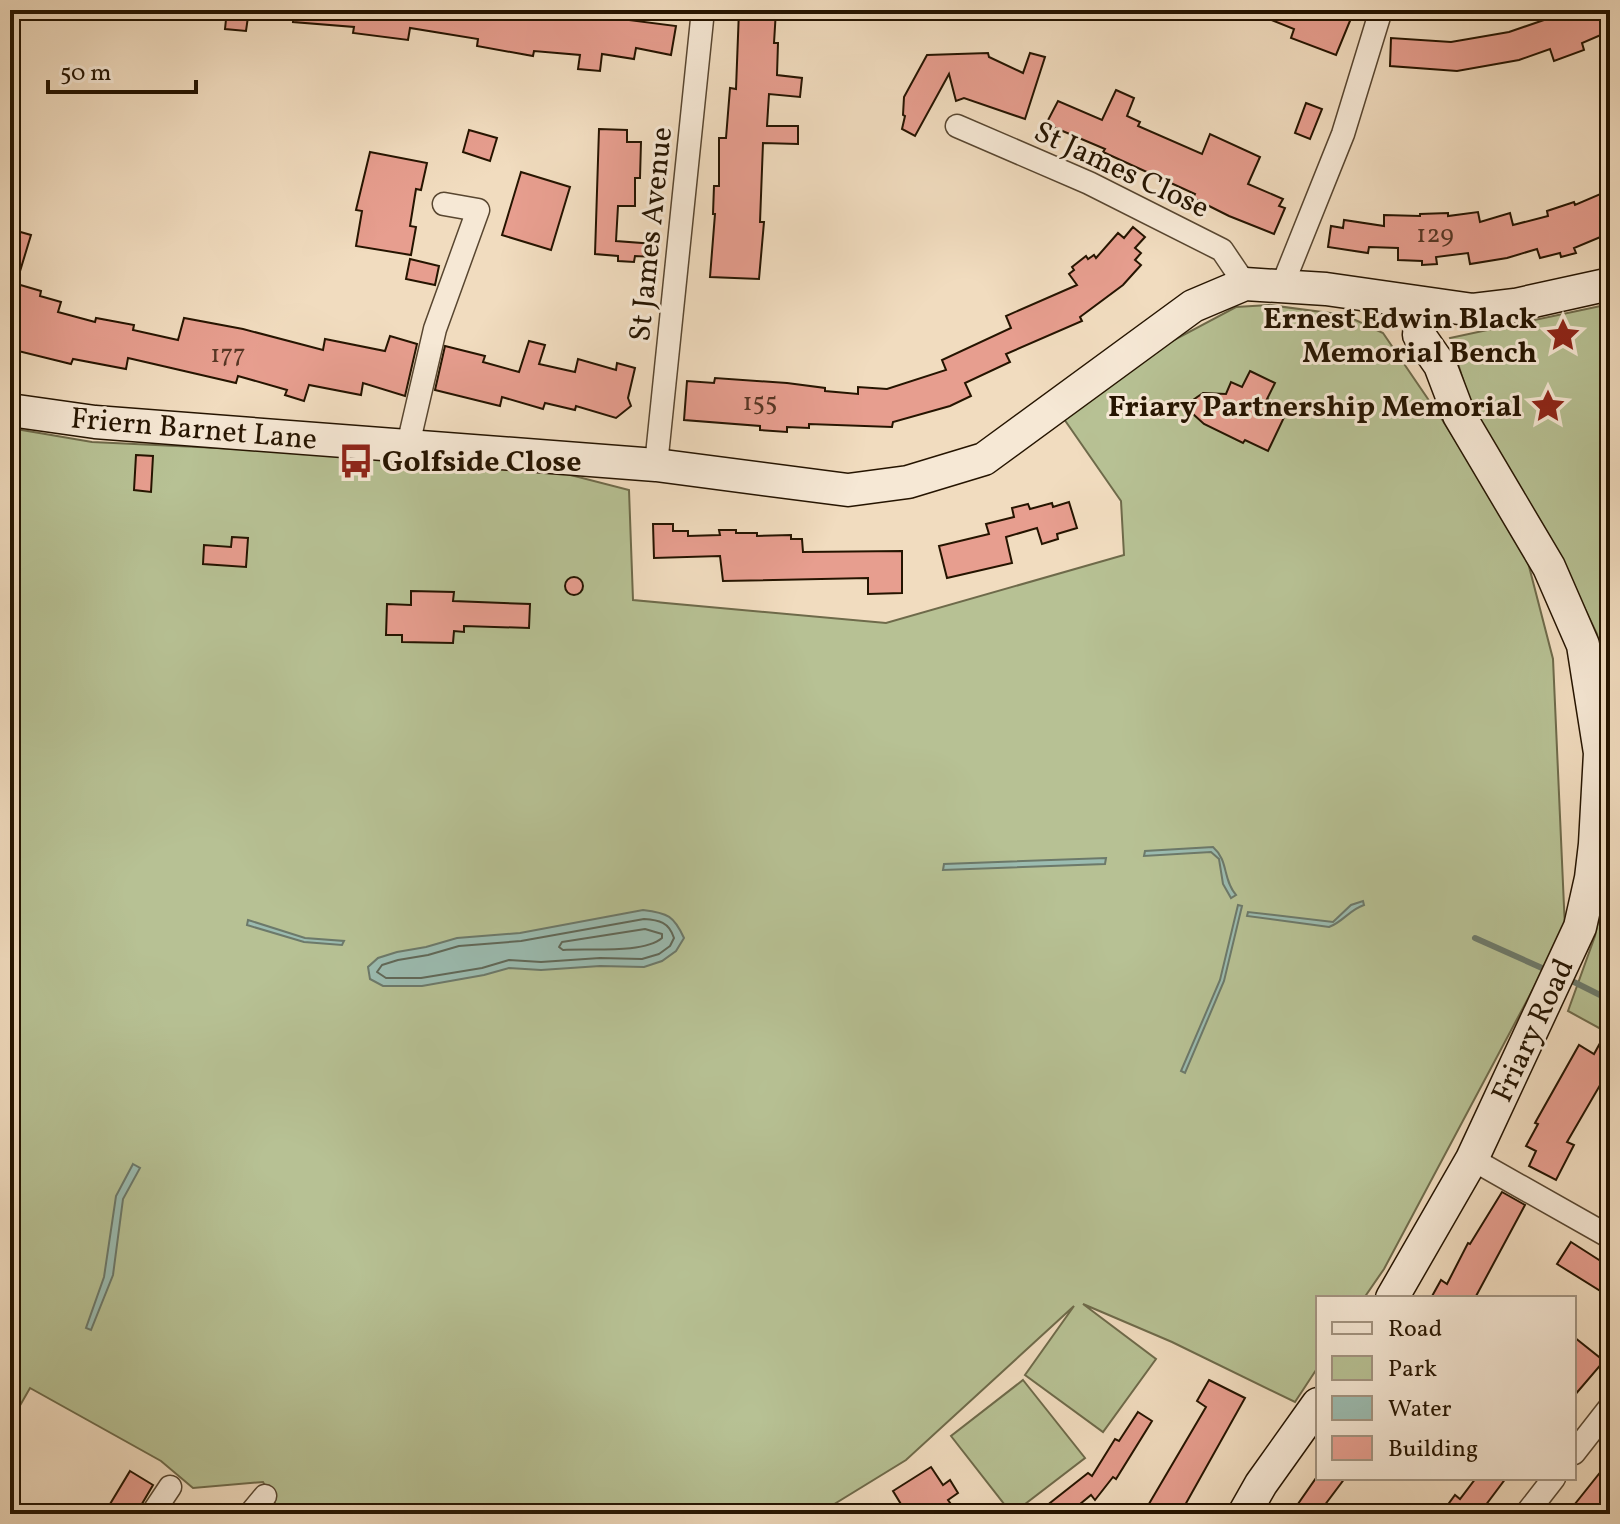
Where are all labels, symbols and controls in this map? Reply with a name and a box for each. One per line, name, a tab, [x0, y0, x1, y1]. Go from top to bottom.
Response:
scale bar	[48, 44, 196, 94]
text: 50 m	[60, 57, 112, 91]
street label: St James Close	[1027, 112, 1216, 230]
street label: St James Avenue	[620, 125, 684, 344]
house number: 129	[1416, 217, 1454, 253]
place label: Ernest Edwin Black Memorial Bench	[1263, 299, 1537, 375]
place icon: Ernest Edwin Black Memorial Bench	[1544, 316, 1582, 354]
house number: 177	[210, 337, 246, 373]
house number: 155	[742, 385, 778, 421]
place label: Friary Partnership Memorial	[1108, 387, 1522, 429]
place icon: Friary Partnership Memorial	[1529, 387, 1567, 425]
street label: Friern Barnet Lane	[69, 398, 319, 462]
bus stop icon: Golfside Close	[337, 442, 375, 480]
place label: Golfside Close	[382, 442, 582, 484]
street label: Friary Road	[1482, 952, 1585, 1110]
legend	[1316, 1296, 1576, 1480]
text: Road	[1388, 1313, 1442, 1347]
text: Park	[1388, 1353, 1437, 1387]
text: Water	[1388, 1393, 1452, 1427]
text: Building	[1388, 1433, 1478, 1467]

